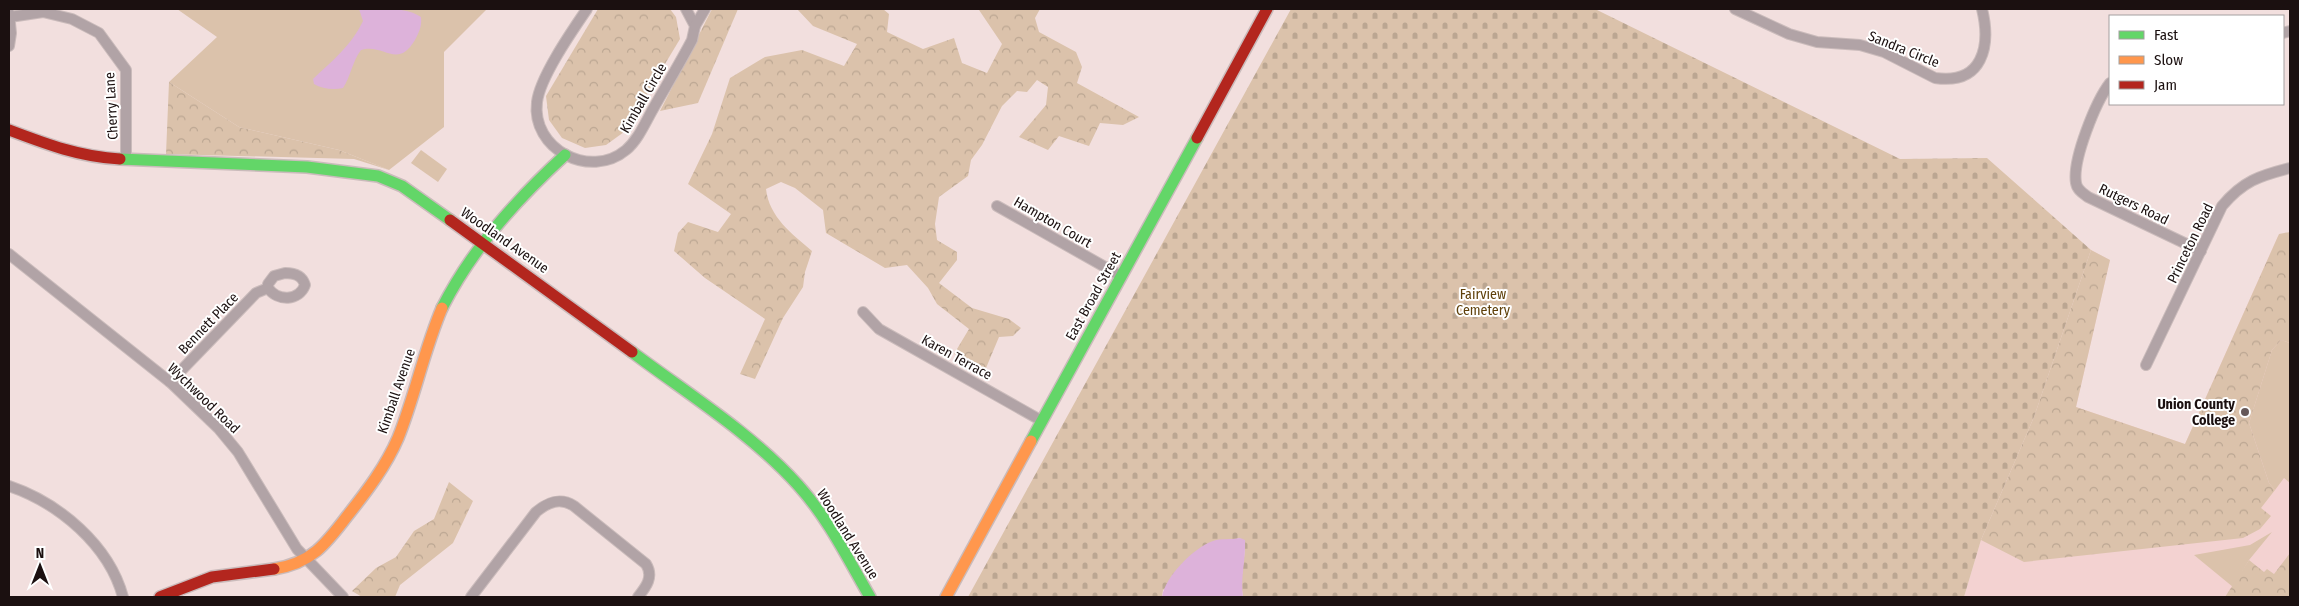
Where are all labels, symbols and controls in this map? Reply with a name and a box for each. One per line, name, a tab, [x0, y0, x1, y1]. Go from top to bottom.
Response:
legend	[2109, 15, 2284, 105]
text: Fast	[2154, 26, 2178, 44]
street label: Sandra Circle	[1866, 28, 1942, 71]
text: Slow	[2154, 51, 2183, 69]
street label: Kimball Circle	[617, 60, 670, 136]
street label: Cherry Lane	[101, 72, 122, 140]
text: Jam	[2154, 76, 2177, 94]
street label: Rutgers Road	[2096, 180, 2171, 229]
street label: Hampton Court	[1011, 193, 1095, 252]
street label: Princeton Road	[2164, 200, 2217, 286]
street label: Woodland Avenue	[458, 204, 552, 277]
street label: East Broad Street	[1062, 249, 1125, 343]
park label: Fairview Cemetery	[1456, 286, 1511, 319]
street label: Bennett Place	[175, 289, 242, 358]
street label: Karen Terrace	[919, 331, 995, 384]
street label: Kimball Avenue	[374, 346, 419, 436]
street label: Wychwood Road	[164, 360, 243, 437]
place label: Union County College	[2157, 396, 2235, 429]
marker: Union County College	[2239, 406, 2251, 418]
street label: Woodland Avenue	[813, 486, 882, 583]
north arrow	[15, 541, 65, 591]
text: N	[36, 545, 44, 562]

